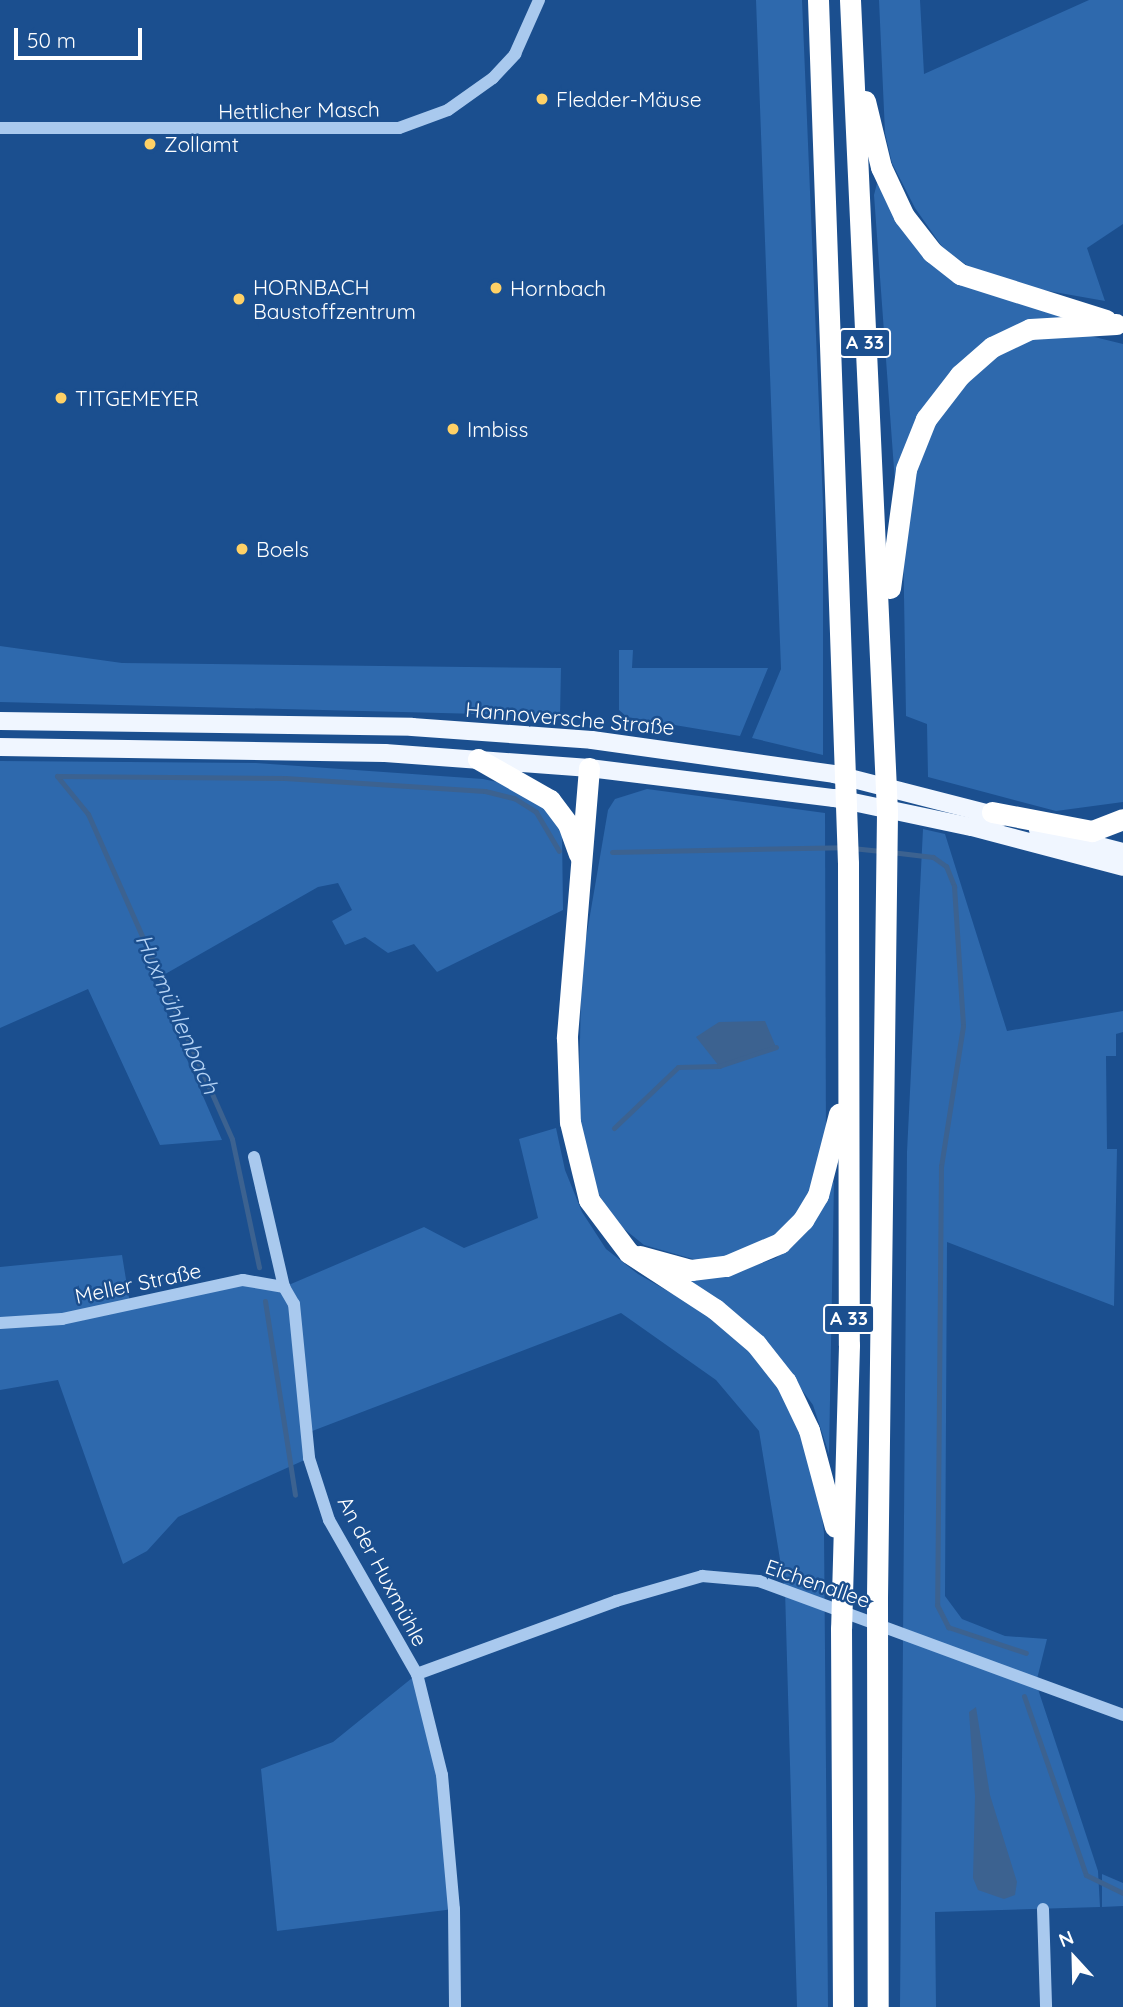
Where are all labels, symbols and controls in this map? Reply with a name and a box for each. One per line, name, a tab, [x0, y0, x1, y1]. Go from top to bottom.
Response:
scale bar	[18, 14, 145, 58]
text: 50 m	[27, 27, 76, 53]
place label: Fledder-Mäuse	[556, 86, 702, 112]
marker: Fledder-Mäuse	[534, 91, 550, 107]
street label: Hettlicher Masch	[218, 96, 380, 124]
place label: Zollamt	[164, 131, 239, 157]
marker: Zollamt	[142, 136, 158, 152]
place label: HORNBACH Baustoffzentrum	[253, 274, 416, 324]
place label: Hornbach	[510, 275, 606, 301]
marker: Hornbach	[488, 280, 504, 296]
marker: HORNBACH Baustoffzentrum	[231, 291, 247, 307]
road number: A 33	[839, 328, 891, 358]
place label: TITGEMEYER	[75, 385, 199, 411]
marker: TITGEMEYER	[53, 390, 69, 406]
place label: Imbiss	[467, 416, 528, 442]
marker: Imbiss	[445, 421, 461, 437]
place label: Boels	[256, 536, 309, 562]
marker: Boels	[234, 541, 250, 557]
street label: Hannoversche Straße	[464, 696, 676, 740]
water label: Huxmühlenbach	[129, 930, 225, 1098]
street label: Meller Straße	[73, 1257, 203, 1309]
road number: A 33	[823, 1303, 875, 1334]
street label: An der Huxmühle	[333, 1492, 433, 1650]
street label: Eichenallee	[762, 1553, 874, 1613]
north arrow	[1039, 1923, 1109, 1993]
text: N	[1055, 1925, 1077, 1952]

